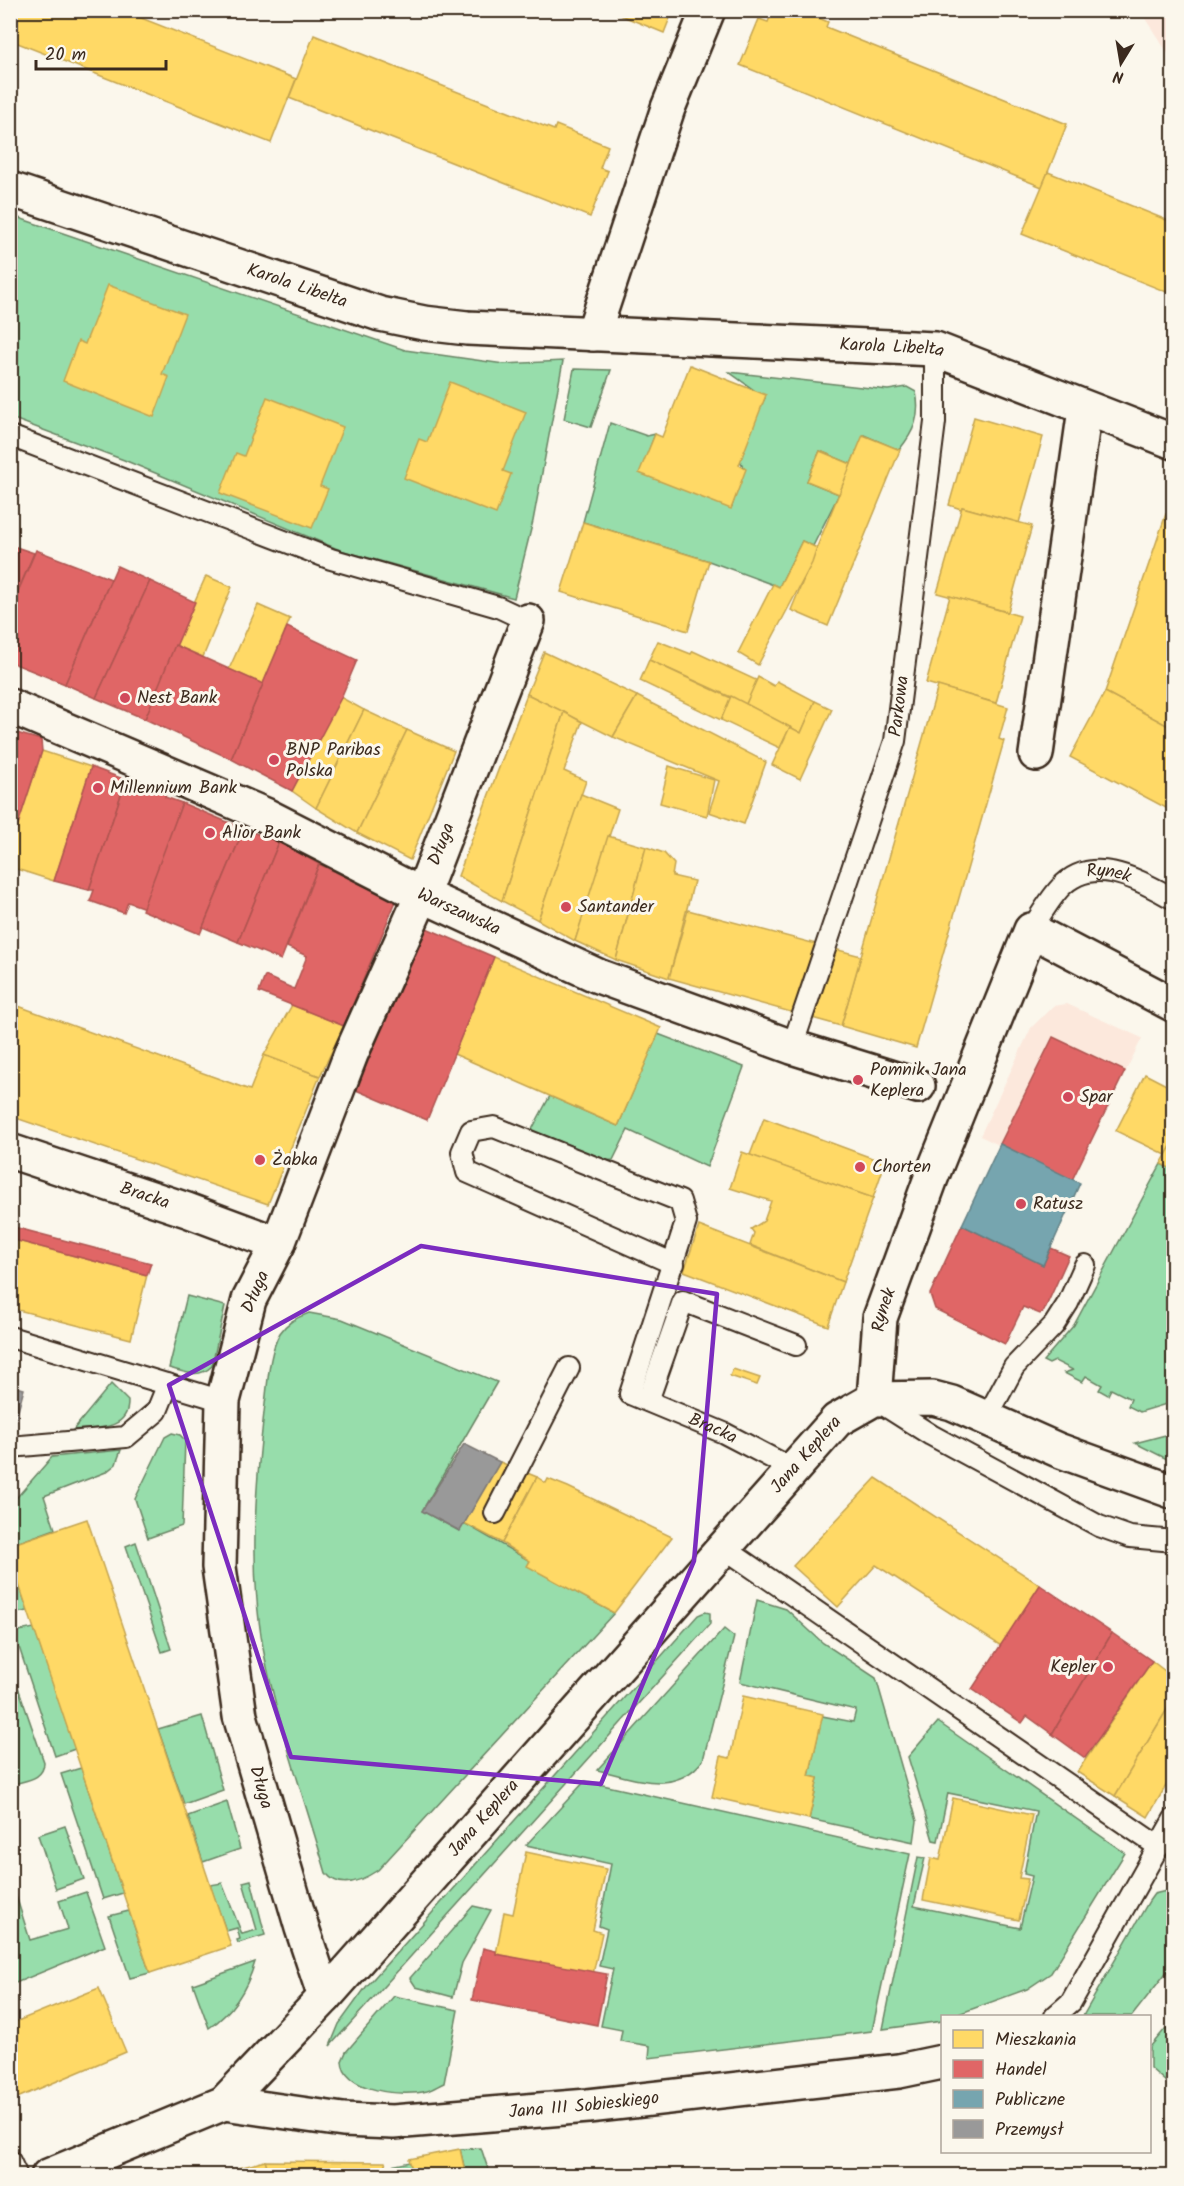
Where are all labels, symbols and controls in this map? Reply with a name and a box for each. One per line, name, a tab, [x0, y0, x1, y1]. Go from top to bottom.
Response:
scale bar	[36, 33, 166, 71]
north arrow	[1091, 33, 1151, 93]
text: 20 m	[45, 41, 86, 70]
text: N	[1111, 63, 1126, 89]
street label: Karola Libelta	[243, 255, 351, 316]
street label: Karola Libelta	[839, 330, 949, 366]
street label: Parkowa	[881, 674, 918, 738]
place label: Nest Bank	[137, 684, 218, 713]
marker: Nest Bank	[118, 691, 132, 705]
place label: BNP Paribas Polska	[286, 736, 381, 786]
marker: BNP Paribas Polska	[267, 753, 281, 767]
place label: Millennium Bank	[110, 774, 238, 803]
marker: Millennium Bank	[91, 781, 105, 795]
place label: Alior Bank	[222, 819, 301, 848]
street label: Długa	[420, 819, 463, 870]
marker: Alior Bank	[203, 826, 217, 840]
street label: Rynek	[1085, 856, 1136, 892]
street label: Warszawska	[412, 880, 505, 944]
place label: Santander	[578, 893, 655, 922]
marker: Santander	[559, 900, 573, 914]
place label: Pomnik Jana Keplera	[870, 1056, 967, 1106]
marker: Pomnik Jana Keplera	[851, 1073, 865, 1087]
place label: Spar	[1080, 1083, 1114, 1112]
marker: Spar	[1061, 1090, 1075, 1104]
place label: Żabka	[272, 1146, 318, 1175]
marker: Żabka	[253, 1153, 267, 1167]
place label: Chorten	[872, 1153, 931, 1182]
marker: Chorten	[853, 1160, 867, 1174]
street label: Bracka	[116, 1174, 173, 1218]
place label: Ratusz	[1033, 1190, 1083, 1219]
marker: Ratusz	[1014, 1197, 1028, 1211]
street label: Długa	[234, 1266, 278, 1318]
street label: Rynek	[865, 1283, 905, 1333]
street label: Bracka	[684, 1405, 743, 1452]
street label: Jana Keplera	[763, 1409, 849, 1500]
place label: Kepler	[1050, 1653, 1097, 1682]
marker: Kepler	[1101, 1660, 1115, 1674]
street label: Długa	[241, 1762, 281, 1813]
street label: Jana Keplera	[441, 1772, 527, 1864]
legend	[941, 2015, 1151, 2153]
text: Mieszkania	[995, 2026, 1076, 2055]
text: Handel	[995, 2056, 1047, 2085]
street label: Jana III Sobieskiego	[508, 2084, 661, 2127]
text: Publiczne	[995, 2086, 1065, 2115]
text: Przemysł	[995, 2116, 1064, 2145]

